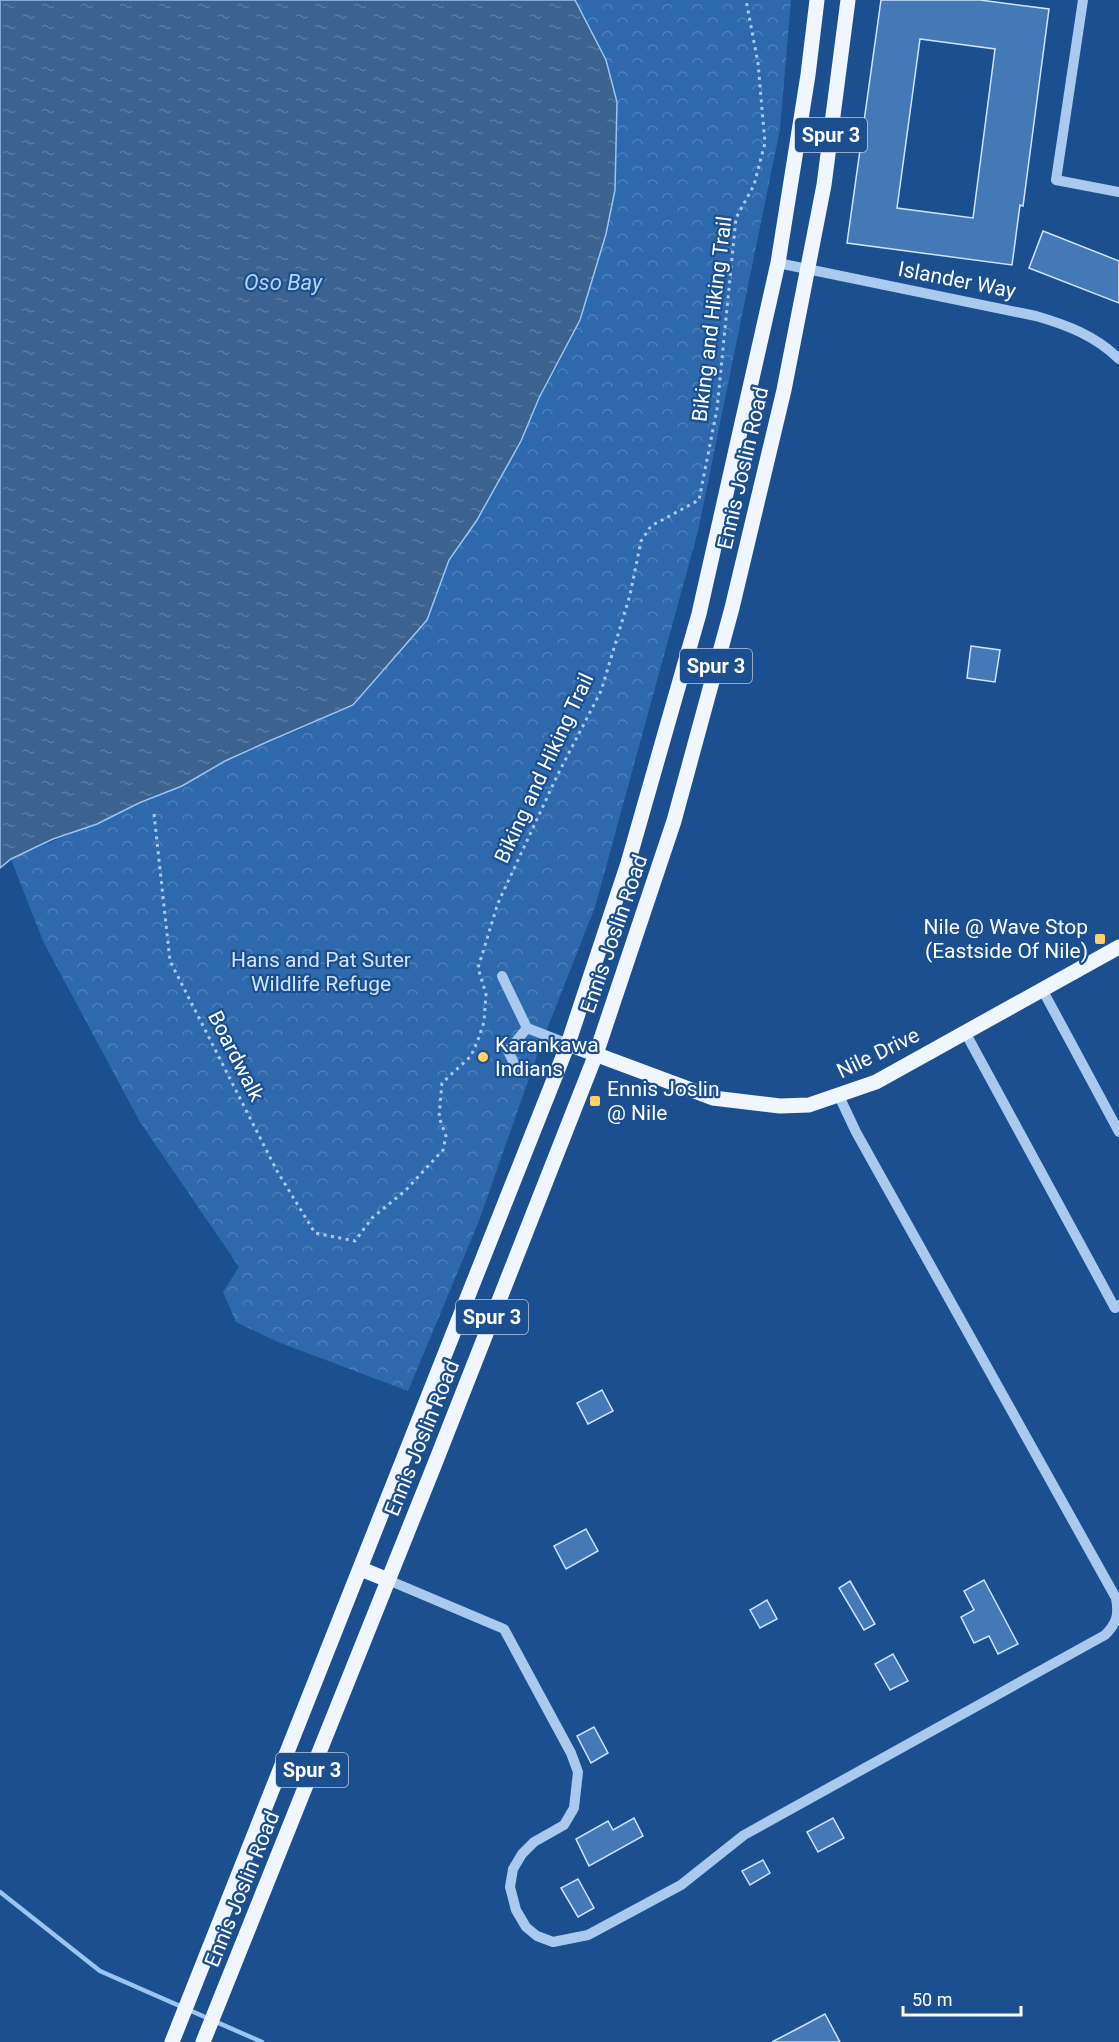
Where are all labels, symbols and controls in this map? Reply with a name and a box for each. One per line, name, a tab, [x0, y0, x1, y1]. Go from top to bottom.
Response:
road number: Spur 3	[795, 118, 867, 152]
street label: Biking and Hiking Trail	[687, 215, 737, 423]
street label: Islander Way	[896, 257, 1018, 303]
water label: Oso Bay	[244, 270, 323, 295]
street label: Ennis Joslin Road	[713, 384, 773, 552]
road number: Spur 3	[680, 649, 752, 683]
street label: Biking and Hiking Trail	[489, 669, 599, 867]
street label: Ennis Joslin Road	[576, 852, 652, 1016]
place label: Nile @ Wave Stop (Eastside Of Nile)	[924, 915, 1088, 963]
marker: Nile @ Wave Stop (Eastside Of Nile)	[1093, 932, 1107, 946]
park label: Hans and Pat Suter Wildlife Refuge	[231, 948, 411, 996]
street label: Boardwalk	[203, 1007, 269, 1106]
street label: Nile Drive	[833, 1023, 923, 1083]
place label: Karankawa Indians	[495, 1033, 599, 1081]
marker: Karankawa Indians	[476, 1050, 490, 1064]
place label: Ennis Joslin @ Nile	[607, 1077, 720, 1125]
marker: Ennis Joslin @ Nile	[588, 1094, 602, 1108]
road number: Spur 3	[456, 1300, 528, 1334]
street label: Ennis Joslin Road	[380, 1357, 464, 1519]
road number: Spur 3	[276, 1753, 348, 1787]
street label: Ennis Joslin Road	[200, 1808, 284, 1970]
scale bar	[903, 1979, 1022, 2017]
text: 50 m	[912, 1989, 952, 2010]

